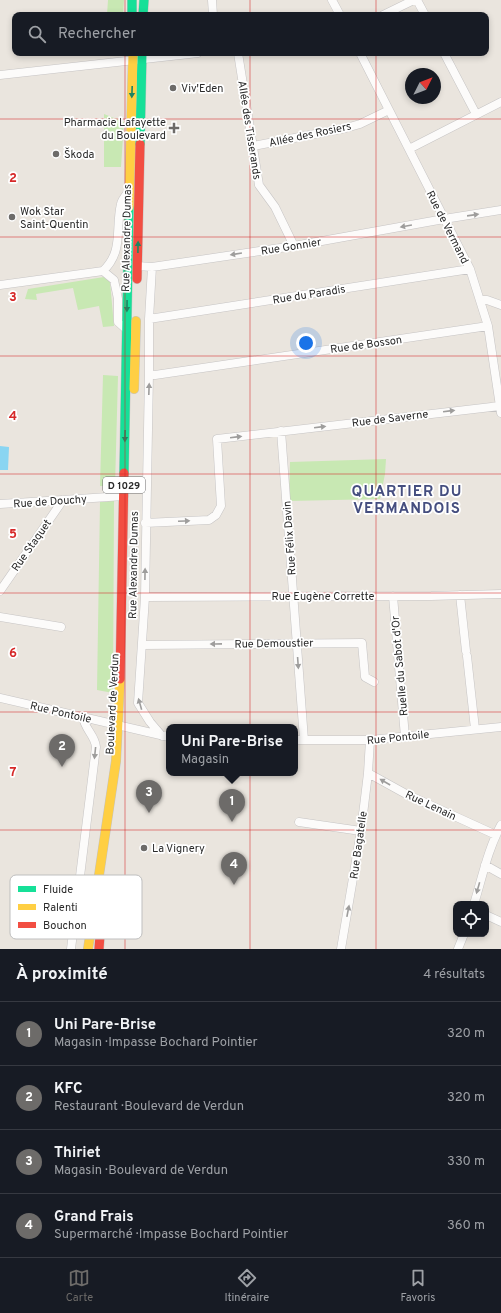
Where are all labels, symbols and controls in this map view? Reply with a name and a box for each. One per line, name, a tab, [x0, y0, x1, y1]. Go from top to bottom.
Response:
search box	[12, 12, 489, 56]
icon: search	[26, 23, 48, 45]
text: Rechercher	[58, 25, 136, 44]
north arrow	[405, 68, 441, 104]
street label: Allée des Tisserands	[234, 80, 264, 181]
place label: Viv'Eden	[181, 82, 224, 96]
marker: Viv'Eden	[168, 83, 178, 93]
one-way arrow	[129, 86, 135, 99]
place label: Pharmacie Lafayette du Boulevard	[64, 116, 166, 143]
street label: Allée des Rosiers	[268, 119, 353, 151]
marker: Pharmacie Lafayette du Boulevard	[169, 123, 179, 133]
place label: Škoda	[64, 147, 95, 162]
marker: Škoda	[51, 149, 61, 159]
text: 2	[9, 171, 17, 187]
street label: Rue Alexandre Dumas	[119, 184, 135, 292]
street label: Rue de Vermand	[423, 189, 472, 266]
place label: Wok Star Saint-Quentin	[20, 205, 88, 232]
marker: Wok Star Saint-Quentin	[7, 212, 17, 222]
one-way arrow	[467, 212, 479, 218]
one-way arrow	[400, 223, 412, 229]
street label: Rue Gonnier	[260, 235, 323, 259]
one-way arrow	[135, 240, 141, 253]
one-way arrow	[230, 251, 243, 257]
street label: Rue du Paradis	[272, 282, 347, 308]
text: 3	[9, 290, 17, 306]
one-way arrow	[124, 300, 130, 313]
your location	[296, 333, 316, 353]
street label: Rue de Bosson	[329, 333, 403, 357]
one-way arrow	[146, 382, 152, 395]
street label: Rue de Saverne	[351, 407, 429, 431]
one-way arrow	[443, 408, 455, 415]
text: 4	[9, 409, 17, 425]
one-way arrow	[314, 423, 326, 430]
one-way arrow	[122, 430, 128, 443]
one-way arrow	[230, 433, 242, 440]
road number: D 1029	[103, 477, 145, 493]
district label: QUARTIER DU VERMANDOIS	[352, 483, 462, 519]
street label: Rue de Douchy	[13, 492, 87, 512]
street label: Rue Félix Davin	[280, 500, 300, 576]
street label: Rue Alexandre Dumas	[126, 511, 142, 619]
street label: Rue Staquet	[9, 517, 55, 574]
one-way arrow	[178, 518, 190, 525]
text: 5	[9, 527, 17, 543]
one-way arrow	[142, 567, 148, 580]
street label: Rue Eugène Corrette	[272, 590, 375, 604]
street label: Ruelle du Sabot d'Or	[389, 614, 411, 717]
street label: Rue Demoustier	[234, 636, 314, 652]
one-way arrow	[209, 641, 222, 647]
text: 6	[9, 646, 17, 662]
street label: Boulevard de Verdun	[103, 653, 123, 755]
one-way arrow	[295, 657, 302, 669]
one-way arrow	[137, 697, 143, 709]
street label: Rue Pontoile	[29, 699, 93, 727]
popup	[166, 724, 298, 776]
street label: Rue Pontoile	[366, 728, 430, 748]
text: Uni Pare-Brise	[181, 733, 283, 752]
pin: 2	[49, 734, 75, 767]
one-way arrow	[92, 747, 98, 759]
text: Magasin	[181, 752, 229, 768]
text: 7	[10, 765, 17, 781]
one-way arrow	[379, 779, 391, 786]
pin: 3	[136, 780, 162, 813]
street label: Rue Lenain	[403, 788, 458, 824]
pin: 1	[219, 789, 245, 822]
street label: Rue Bagatelle	[347, 810, 371, 880]
place label: La Vignery	[152, 842, 205, 856]
marker: La Vignery	[139, 843, 149, 853]
pin: 4	[221, 852, 247, 885]
legend	[10, 875, 142, 939]
text: Fluide	[43, 883, 73, 897]
one-way arrow	[475, 883, 481, 895]
text: Ralenti	[43, 901, 78, 915]
map controls	[453, 901, 489, 937]
button: locate	[453, 901, 489, 937]
one-way arrow	[345, 905, 351, 917]
text: Bouchon	[43, 919, 87, 933]
text: À proximité	[16, 964, 108, 986]
text: 4 résultats	[423, 967, 485, 983]
text: Uni Pare-Brise	[54, 1016, 156, 1035]
text: 1	[26, 1026, 32, 1042]
text: 320 m	[447, 1026, 485, 1042]
text: Magasin · Impasse Bochard Pointier	[54, 1035, 258, 1051]
text: KFC	[54, 1080, 83, 1099]
text: 2	[25, 1090, 33, 1106]
text: 320 m	[447, 1090, 485, 1106]
text: Restaurant · Boulevard de Verdun	[54, 1099, 244, 1115]
text: Thiriet	[54, 1144, 101, 1163]
text: 3	[25, 1154, 33, 1170]
text: 330 m	[447, 1154, 485, 1170]
text: Magasin · Boulevard de Verdun	[54, 1163, 228, 1179]
text: Grand Frais	[54, 1208, 134, 1227]
text: 4	[25, 1218, 33, 1234]
text: 360 m	[447, 1218, 485, 1234]
text: Supermarché · Impasse Bochard Pointier	[54, 1227, 288, 1243]
tab: Carte	[66, 1267, 93, 1305]
tab: Itinéraire	[224, 1267, 269, 1305]
tab: Favoris	[400, 1267, 435, 1305]

